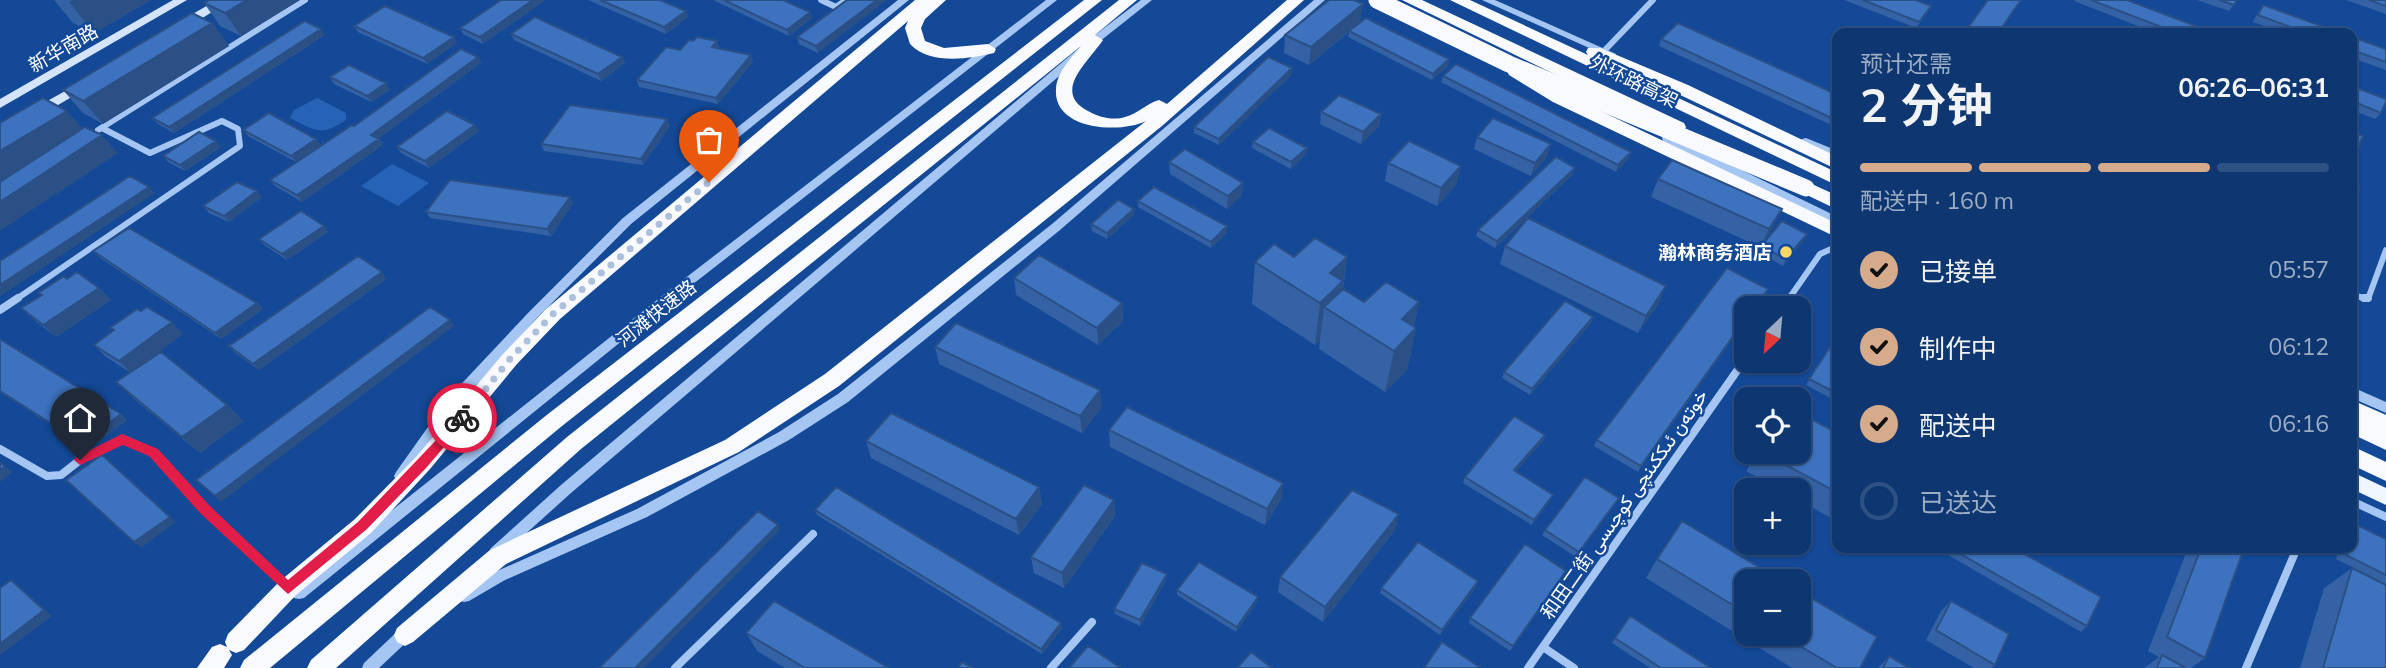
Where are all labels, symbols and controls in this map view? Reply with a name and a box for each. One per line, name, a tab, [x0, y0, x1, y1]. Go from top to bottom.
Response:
street label: 新华南路	[24, 19, 102, 77]
street label: 外环路高架	[1586, 49, 1682, 113]
text: 预计还需	[1860, 49, 1952, 78]
text: 06:26–06:31	[2178, 71, 2329, 104]
text: 2 分钟	[1860, 76, 1992, 134]
pin	[679, 110, 739, 182]
icon: bag	[690, 121, 728, 159]
text: 配送中 · 160 m	[1860, 186, 2014, 215]
place label: 瀚林商务酒店	[1658, 240, 1772, 264]
marker: 瀚林商务酒店	[1778, 244, 1794, 260]
icon: check	[1860, 251, 1898, 289]
text: 已接单	[1919, 255, 1997, 288]
text: 05:57	[2269, 255, 2329, 284]
street label: 河滩快速路	[611, 274, 701, 352]
north arrow	[1734, 296, 1811, 373]
map controls	[1734, 296, 1811, 646]
icon: check	[1860, 328, 1898, 366]
text: 制作中	[1919, 332, 1997, 365]
text: 06:12	[2269, 332, 2329, 361]
courier	[427, 383, 497, 453]
street label: 和田二街 خوتەن ئىككىنچى كوچىسى	[1535, 384, 1714, 625]
button: locate	[1734, 387, 1811, 464]
pin	[50, 388, 110, 460]
icon: home	[61, 399, 99, 437]
icon: bike	[443, 399, 481, 437]
icon: check	[1860, 405, 1898, 443]
text: 配送中	[1919, 409, 1997, 442]
text: 06:16	[2269, 409, 2329, 438]
button: +	[1734, 478, 1811, 555]
text: 已送达	[1919, 486, 1997, 519]
button: −	[1734, 569, 1811, 646]

